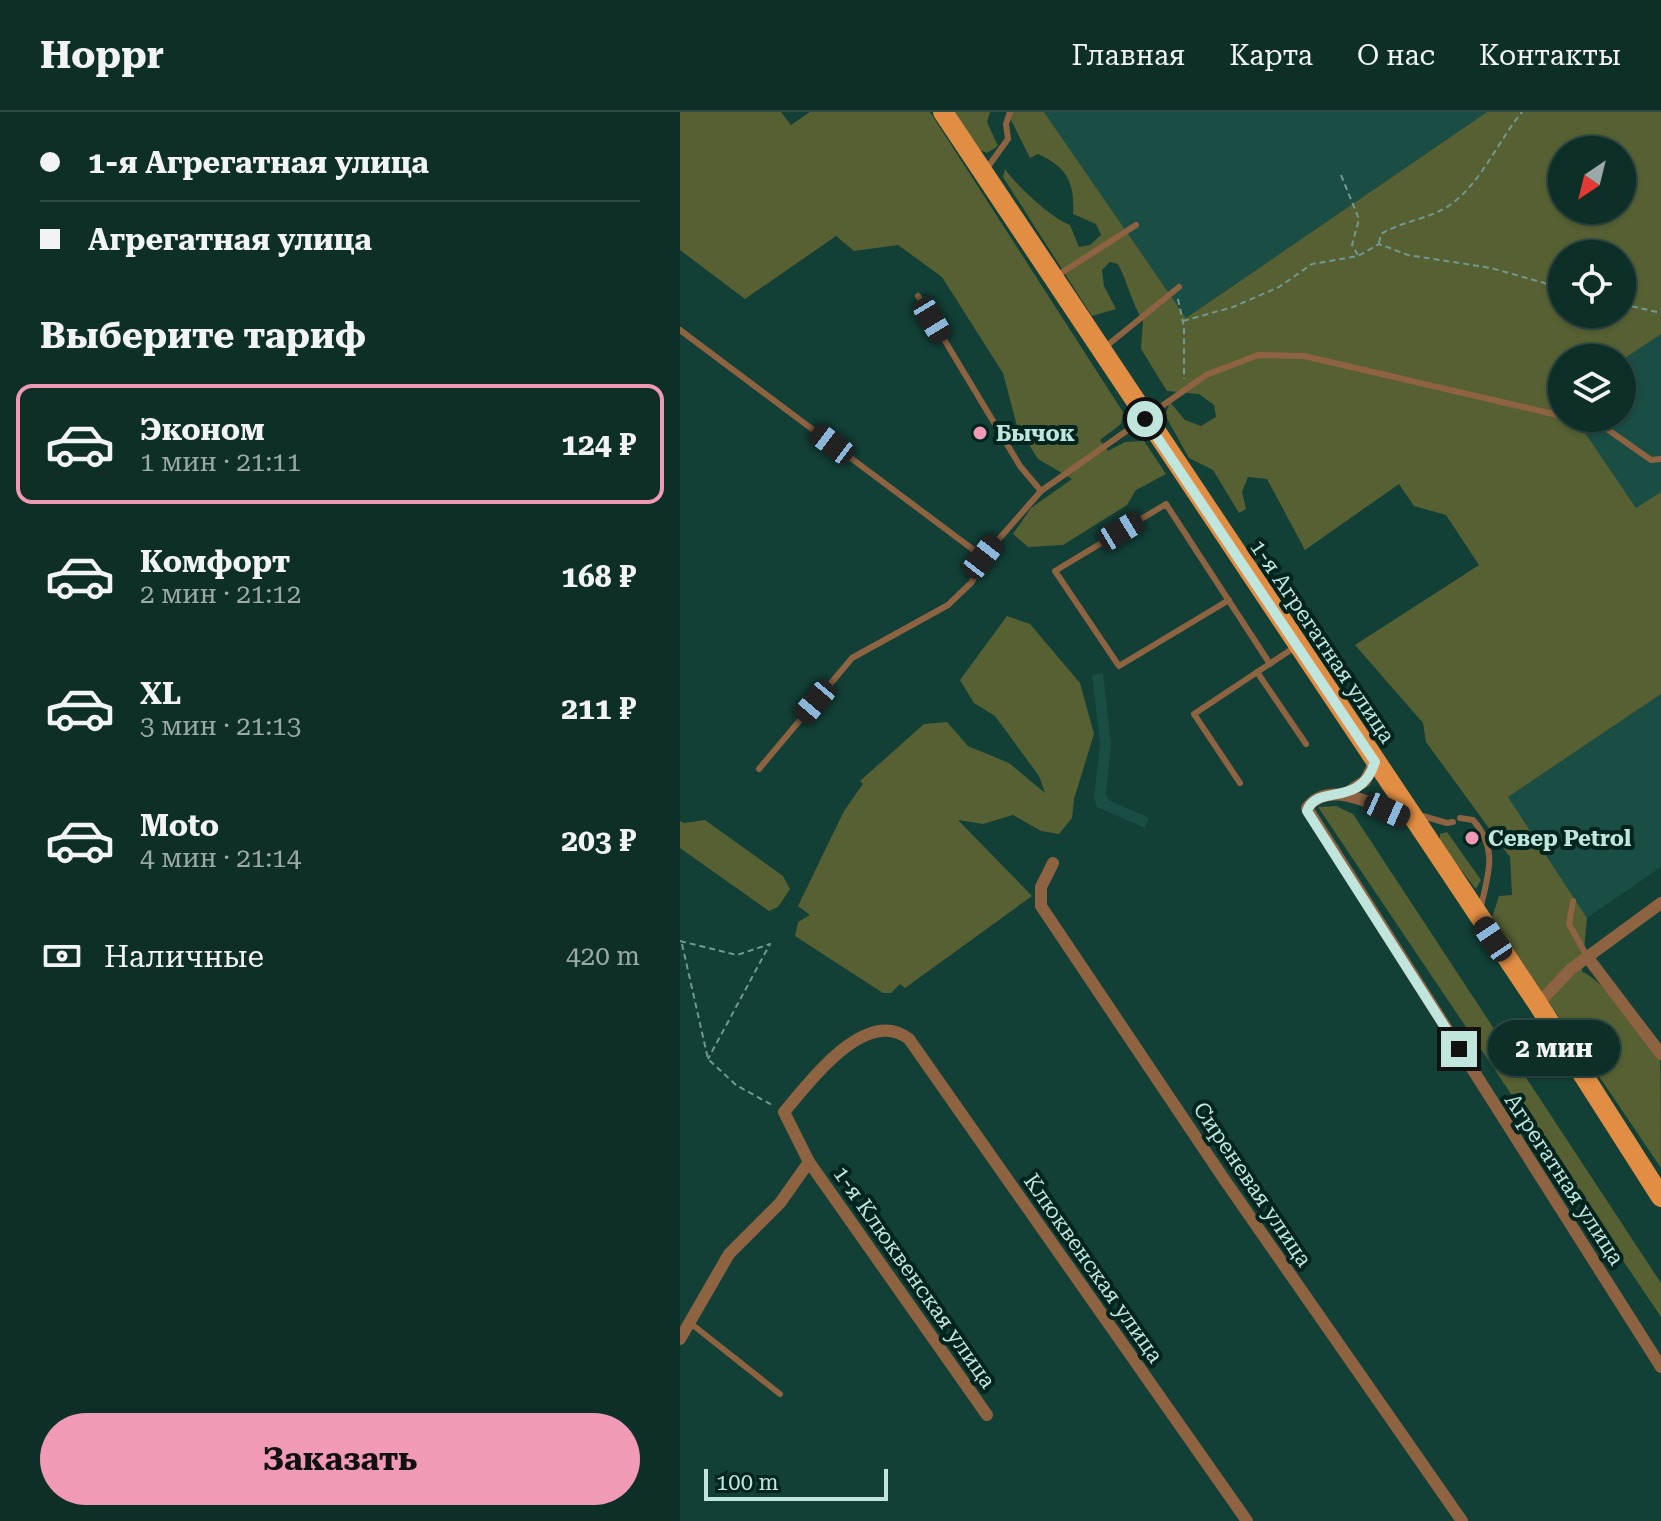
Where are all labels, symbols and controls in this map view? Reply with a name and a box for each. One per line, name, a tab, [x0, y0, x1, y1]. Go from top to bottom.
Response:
text: Hoppr	[40, 33, 164, 77]
text: Главная	[1071, 39, 1185, 72]
text: Карта	[1229, 39, 1313, 72]
text: О нас	[1357, 39, 1435, 72]
text: Контакты	[1479, 39, 1621, 72]
north arrow	[1548, 136, 1636, 224]
map controls	[1548, 136, 1636, 432]
text: 1-я Агрегатная улица	[88, 145, 429, 180]
text: Агрегатная улица	[88, 222, 372, 257]
button: locate	[1548, 240, 1636, 328]
car	[909, 293, 955, 347]
text: Выберите тариф	[40, 315, 366, 357]
button: layers	[1548, 344, 1636, 432]
route start	[1127, 401, 1163, 437]
icon: car	[44, 408, 116, 480]
text: Эконом	[140, 412, 265, 447]
car	[806, 420, 858, 468]
place label: Бычок	[996, 421, 1075, 446]
marker: Бычок	[971, 424, 989, 442]
text: 124 ₽	[561, 427, 636, 462]
text: 1 мин · 21:11	[140, 447, 301, 477]
car	[1094, 508, 1148, 554]
car	[959, 531, 1007, 583]
street label: 1-я Агрегатная улица	[1245, 535, 1400, 748]
icon: car	[44, 540, 116, 612]
text: Комфорт	[140, 544, 290, 579]
text: 168 ₽	[561, 559, 636, 594]
text: 2 мин · 21:12	[140, 579, 301, 609]
icon: car	[44, 672, 116, 744]
text: XL	[140, 676, 181, 711]
car	[790, 676, 840, 728]
text: 211 ₽	[561, 691, 636, 726]
text: 3 мин · 21:13	[140, 711, 301, 741]
car	[1360, 789, 1414, 831]
icon: car	[44, 804, 116, 876]
text: Moto	[140, 808, 219, 843]
text: 203 ₽	[561, 823, 636, 858]
place label: Север Petrol	[1488, 826, 1631, 851]
marker: Север Petrol	[1463, 829, 1481, 847]
text: 4 мин · 21:14	[140, 843, 301, 873]
car	[1470, 912, 1516, 966]
icon: cash	[40, 934, 84, 978]
text: Наличные	[104, 939, 264, 974]
text: 420 m	[566, 941, 640, 971]
callout: 2 мин	[1487, 1021, 1619, 1077]
route end	[1441, 1031, 1477, 1067]
text: 2 мин	[1515, 1033, 1593, 1063]
street label: Агрегатная улица	[1500, 1089, 1629, 1270]
street label: Сиреневая улица	[1188, 1097, 1317, 1271]
street label: 1-я Клюквенская улица	[828, 1162, 1001, 1393]
street label: Клюквенская улица	[1019, 1169, 1168, 1368]
button: Заказать	[40, 1413, 640, 1505]
scale bar	[704, 1465, 888, 1501]
text: 100 m	[716, 1470, 779, 1495]

